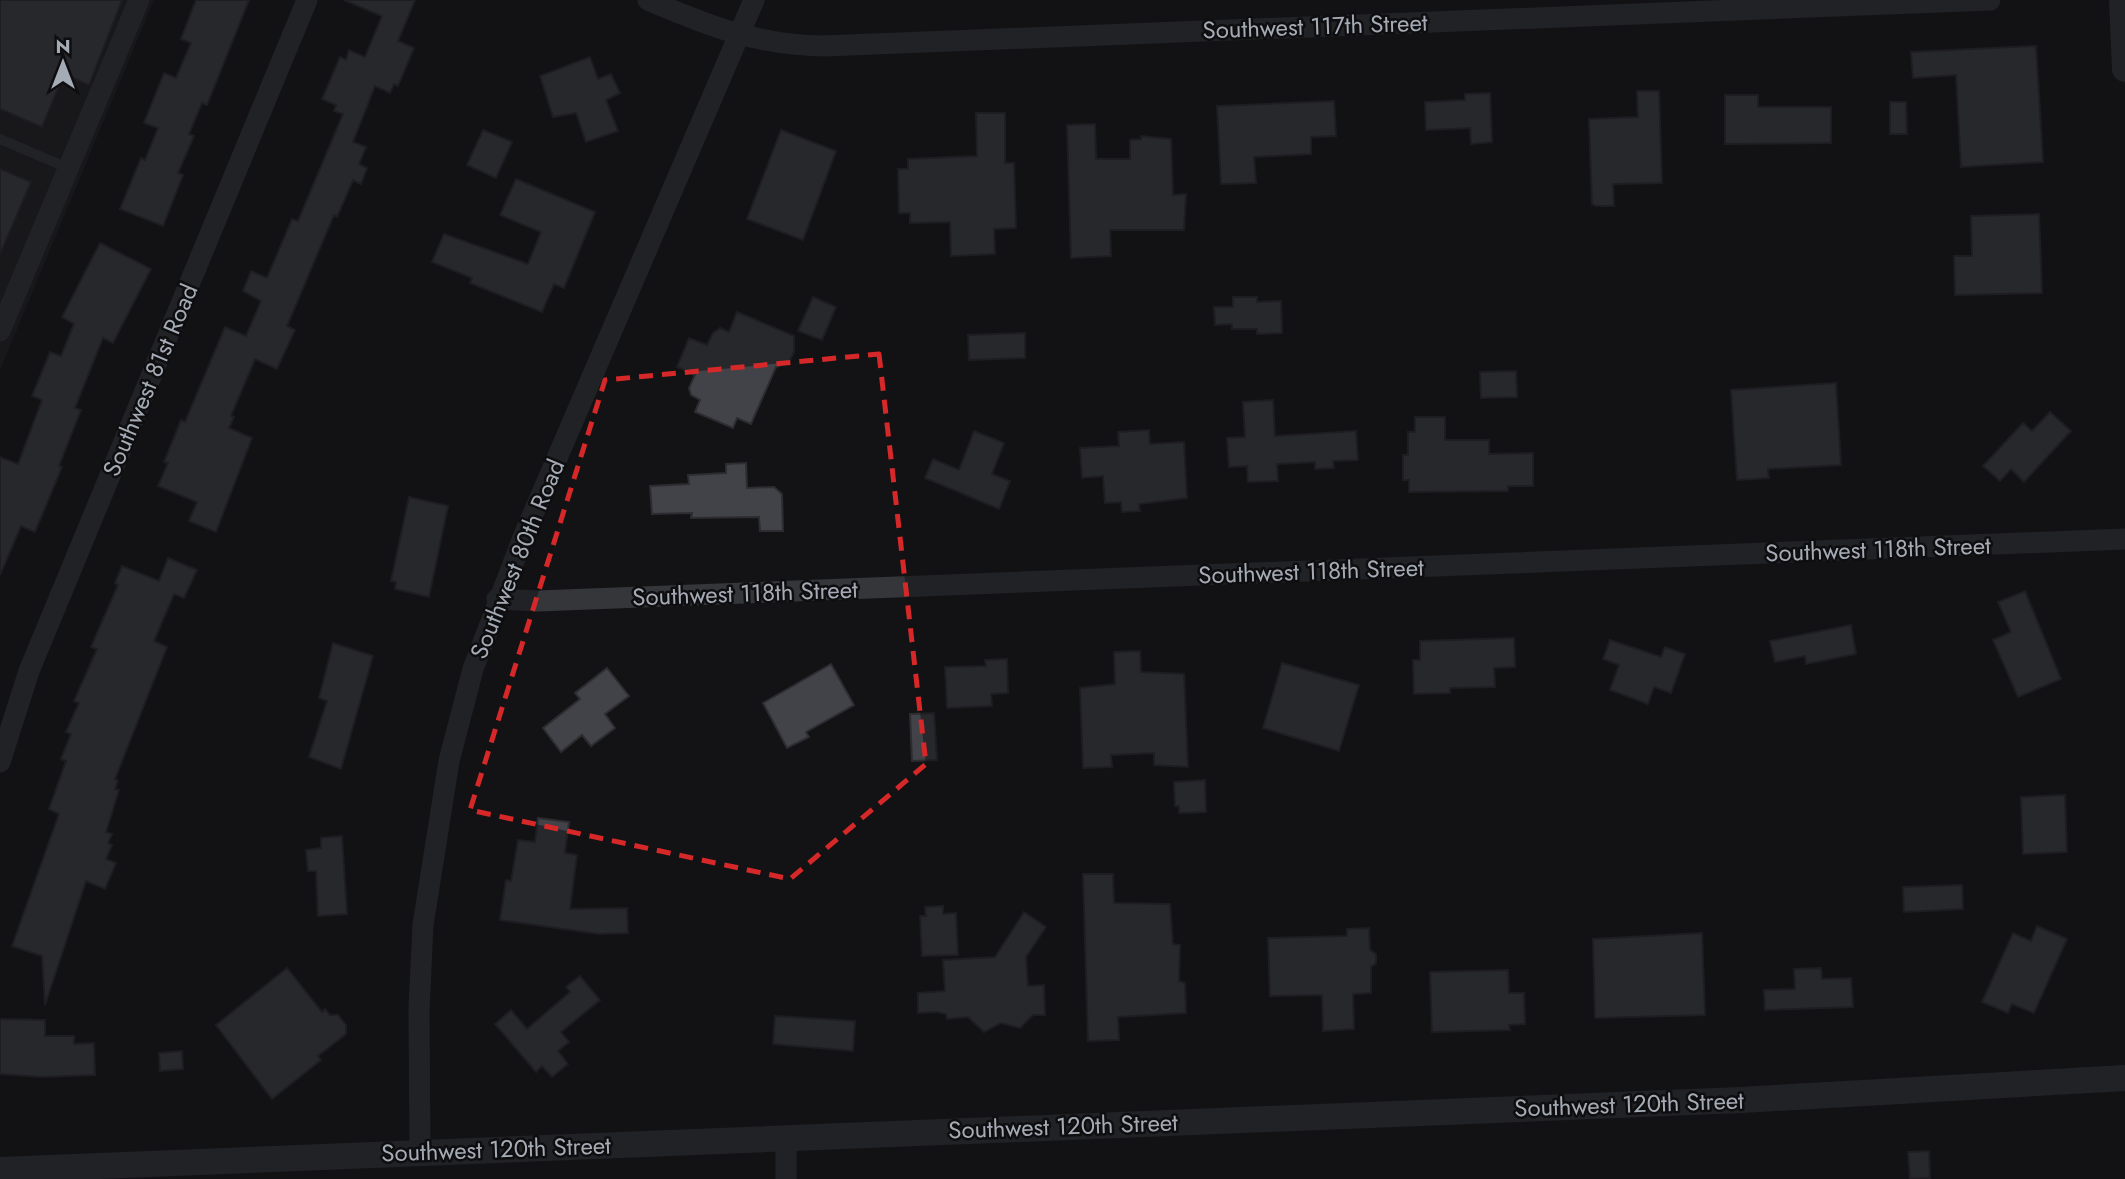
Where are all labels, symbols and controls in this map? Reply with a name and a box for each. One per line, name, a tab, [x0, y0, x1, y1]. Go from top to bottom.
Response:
street label: Southwest 117th Street	[1202, 5, 1428, 47]
north arrow	[28, 28, 98, 98]
text: N	[55, 33, 71, 60]
street label: Southwest 81st Road	[94, 278, 206, 482]
street label: Southwest 80th Road	[461, 454, 573, 664]
street label: Southwest 118th Street	[1765, 528, 1992, 570]
street label: Southwest 118th Street	[1198, 550, 1425, 592]
street label: Southwest 118th Street	[632, 572, 859, 614]
street label: Southwest 120th Street	[1514, 1082, 1745, 1125]
street label: Southwest 120th Street	[948, 1104, 1179, 1147]
street label: Southwest 120th Street	[381, 1127, 612, 1170]

